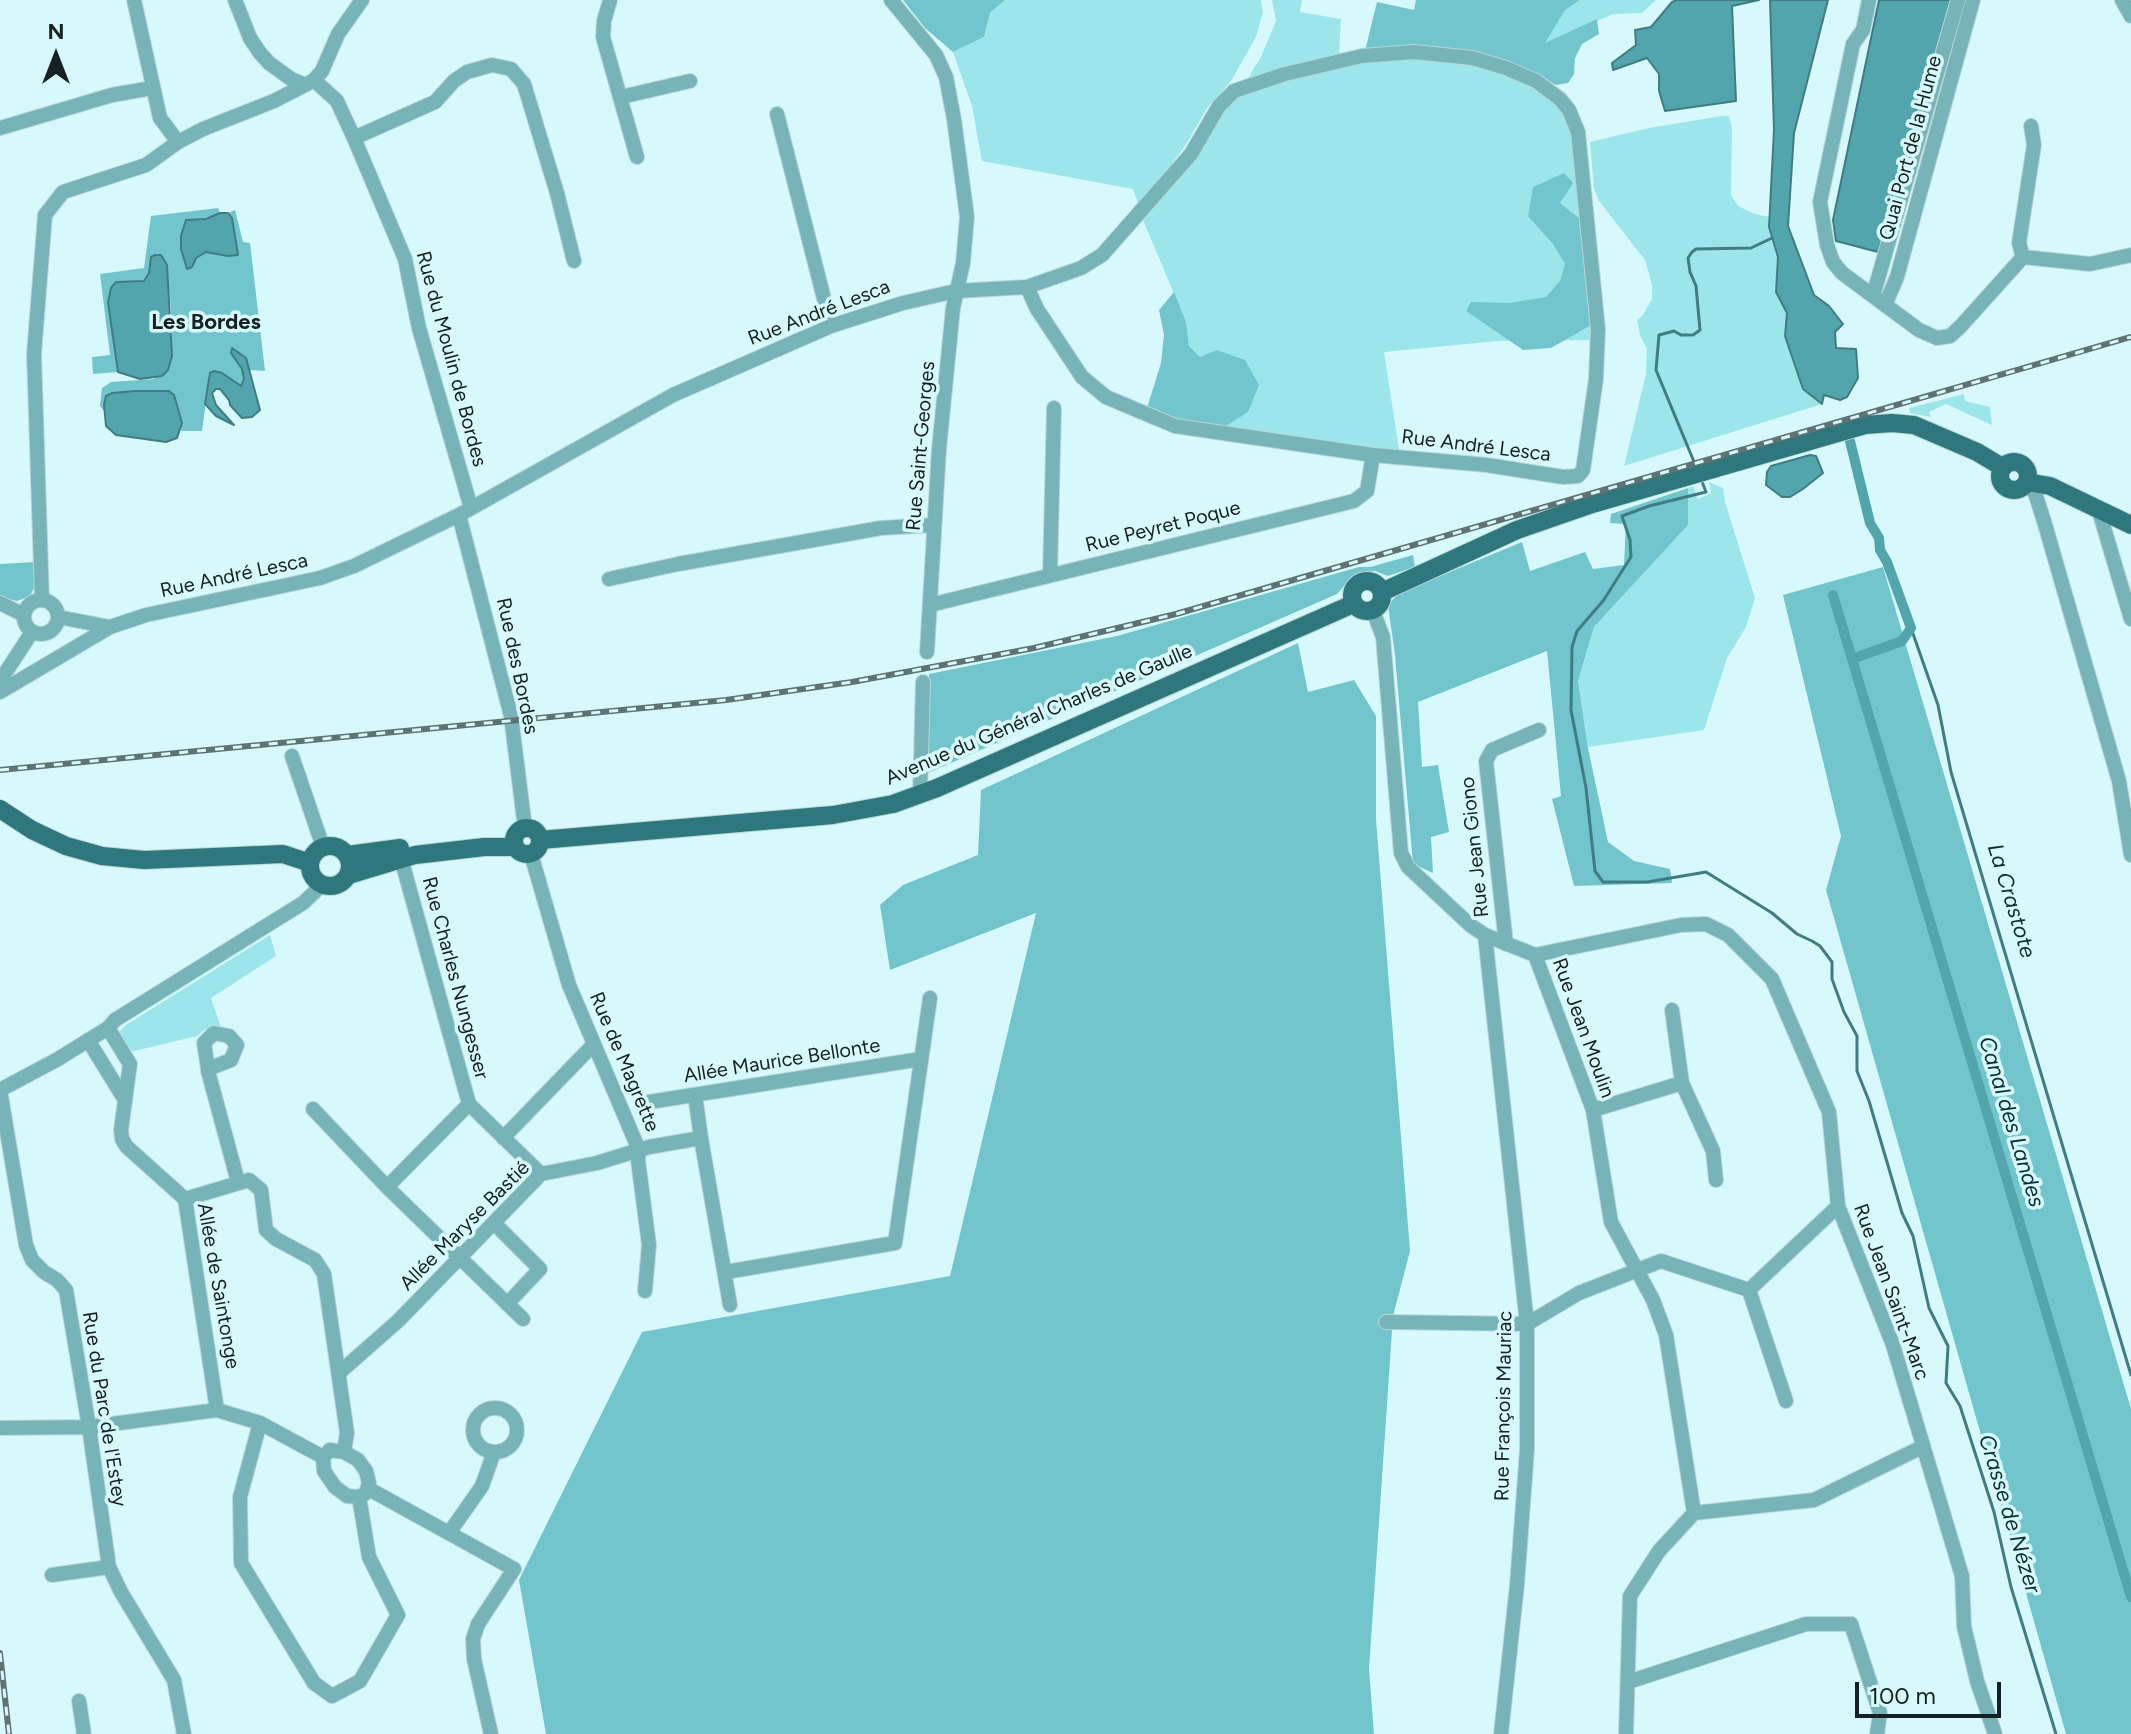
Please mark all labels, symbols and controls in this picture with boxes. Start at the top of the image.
north arrow [16,16,96,96]
text: N [47,18,65,45]
street label: Quai Port de la Hume [1875,53,1947,243]
street label: Rue du Moulin de Bordes [411,249,491,469]
street label: Rue André Lesca [745,275,893,351]
district label: Les Bordes [151,310,261,336]
street label: Rue Saint-Georges [902,360,940,532]
street label: Rue André Lesca [1400,425,1552,467]
street label: Rue Peyret Poque [1083,496,1243,558]
street label: Rue André Lesca [158,549,310,603]
street label: Rue des Bordes [491,596,543,736]
street label: Avenue du Général Charles de Gaulle [882,639,1196,791]
street label: Rue Jean Giono [1456,776,1494,918]
water label: La Crastote [1981,841,2041,961]
street label: Rue Charles Nungesser [416,874,494,1082]
street label: Rue Jean Moulin [1547,955,1619,1101]
street label: Rue de Magrette [584,988,664,1136]
street label: Allée Maurice Bellonte [682,1034,882,1088]
water label: Canal des Landes [1973,1034,2049,1210]
street label: Allée Maryse Bastié [395,1156,535,1296]
street label: Allée de Saintonge [192,1201,244,1371]
street label: Rue Jean Saint-Marc [1848,1201,1934,1383]
street label: Rue du Parc de l'Estey [77,1310,131,1508]
street label: Rue François Mauriac [1490,1311,1518,1501]
water label: Crasse de Nézer [1972,1432,2046,1596]
scale bar [1859,1666,2005,1716]
text: 100 m [1869,1681,1936,1710]

